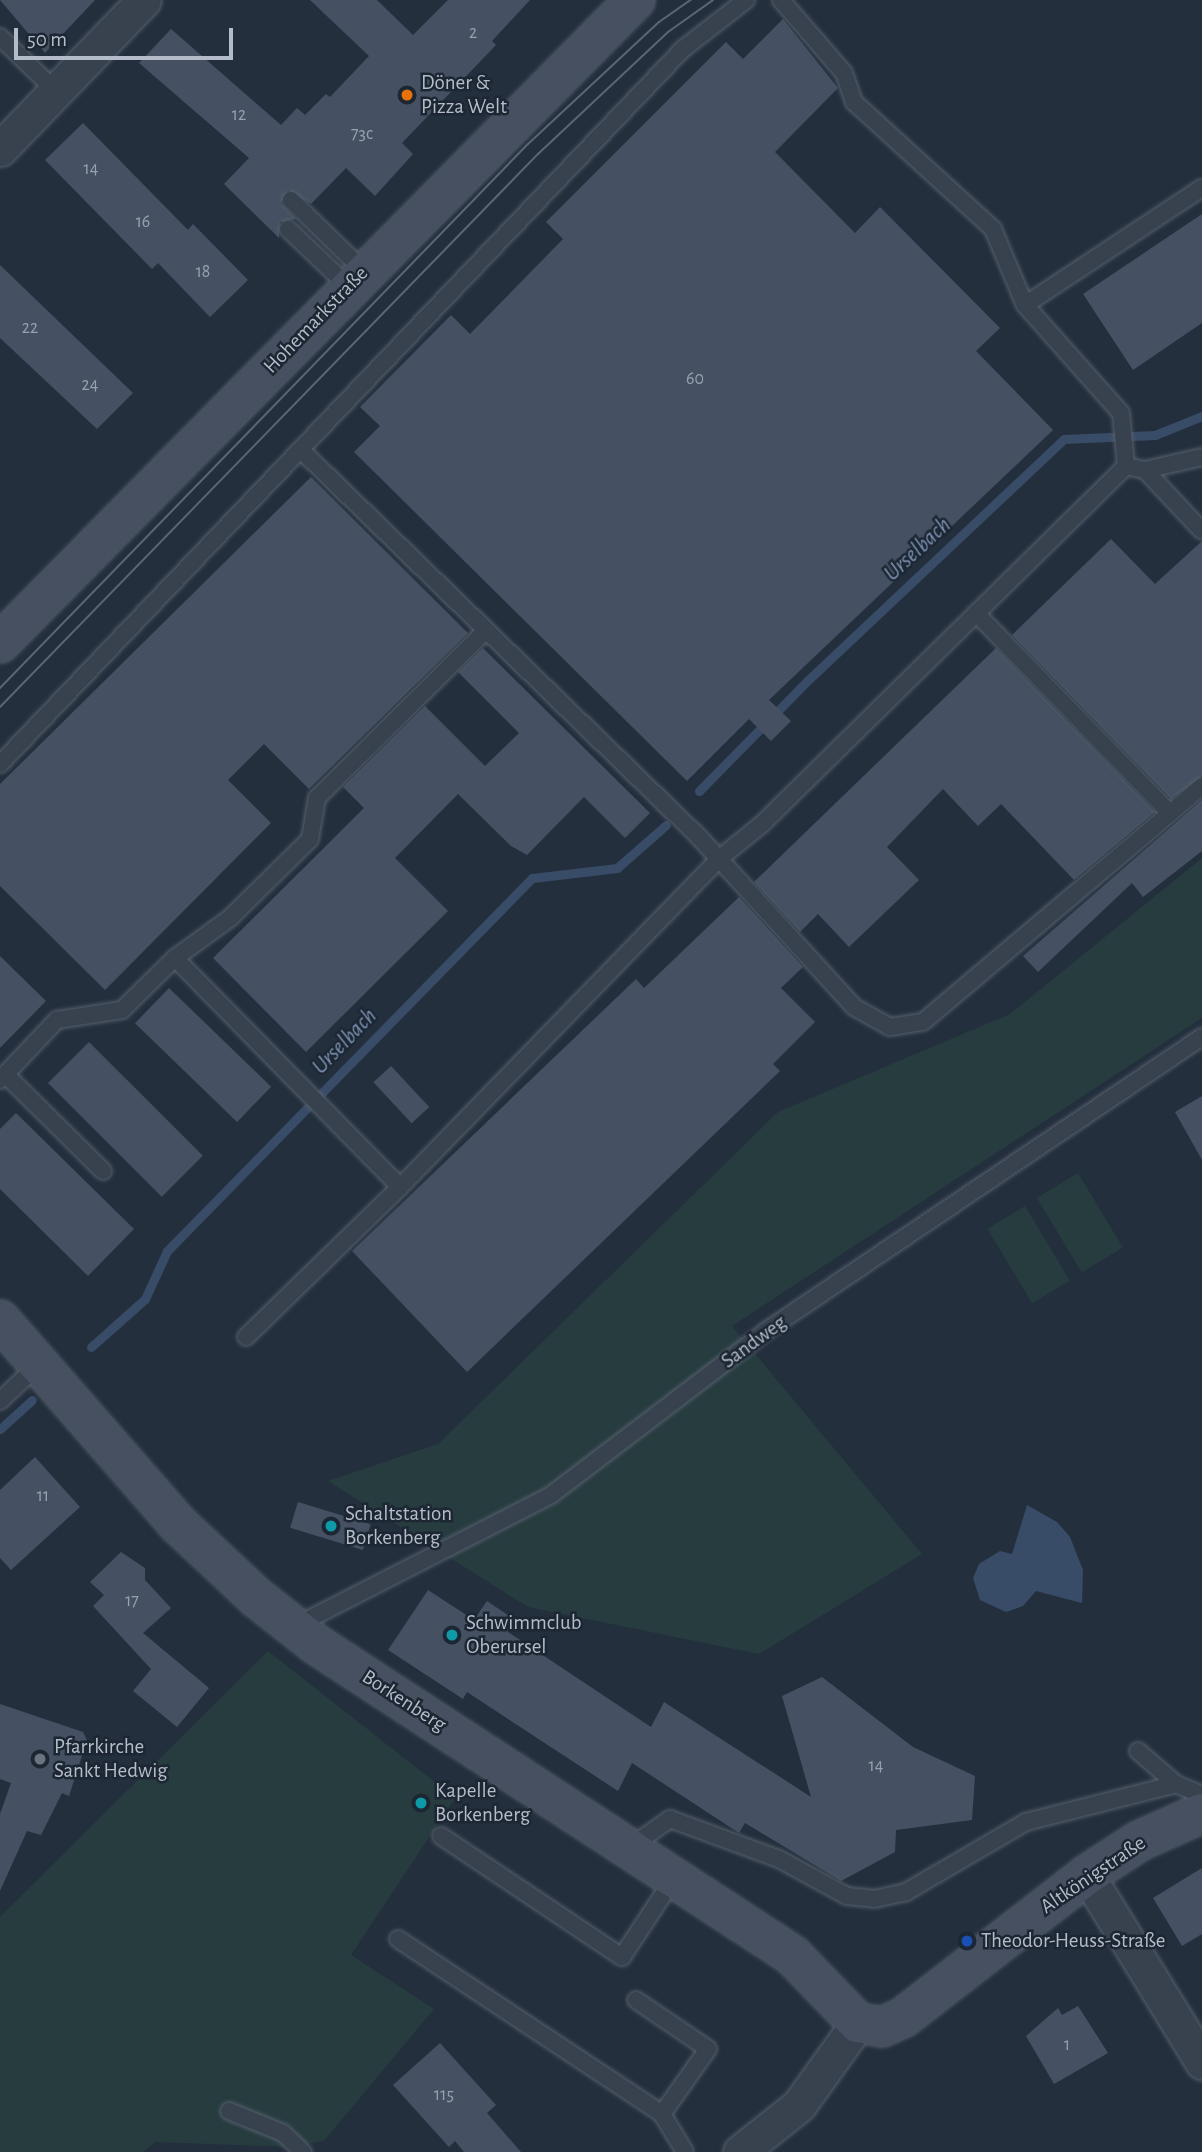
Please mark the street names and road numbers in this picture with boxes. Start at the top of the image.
street label: Hohemarkstraße [258,261,374,379]
street label: Sandweg [717,1310,791,1374]
street label: Borkenberg [357,1665,451,1737]
street label: Altkönigstraße [1036,1831,1150,1919]

